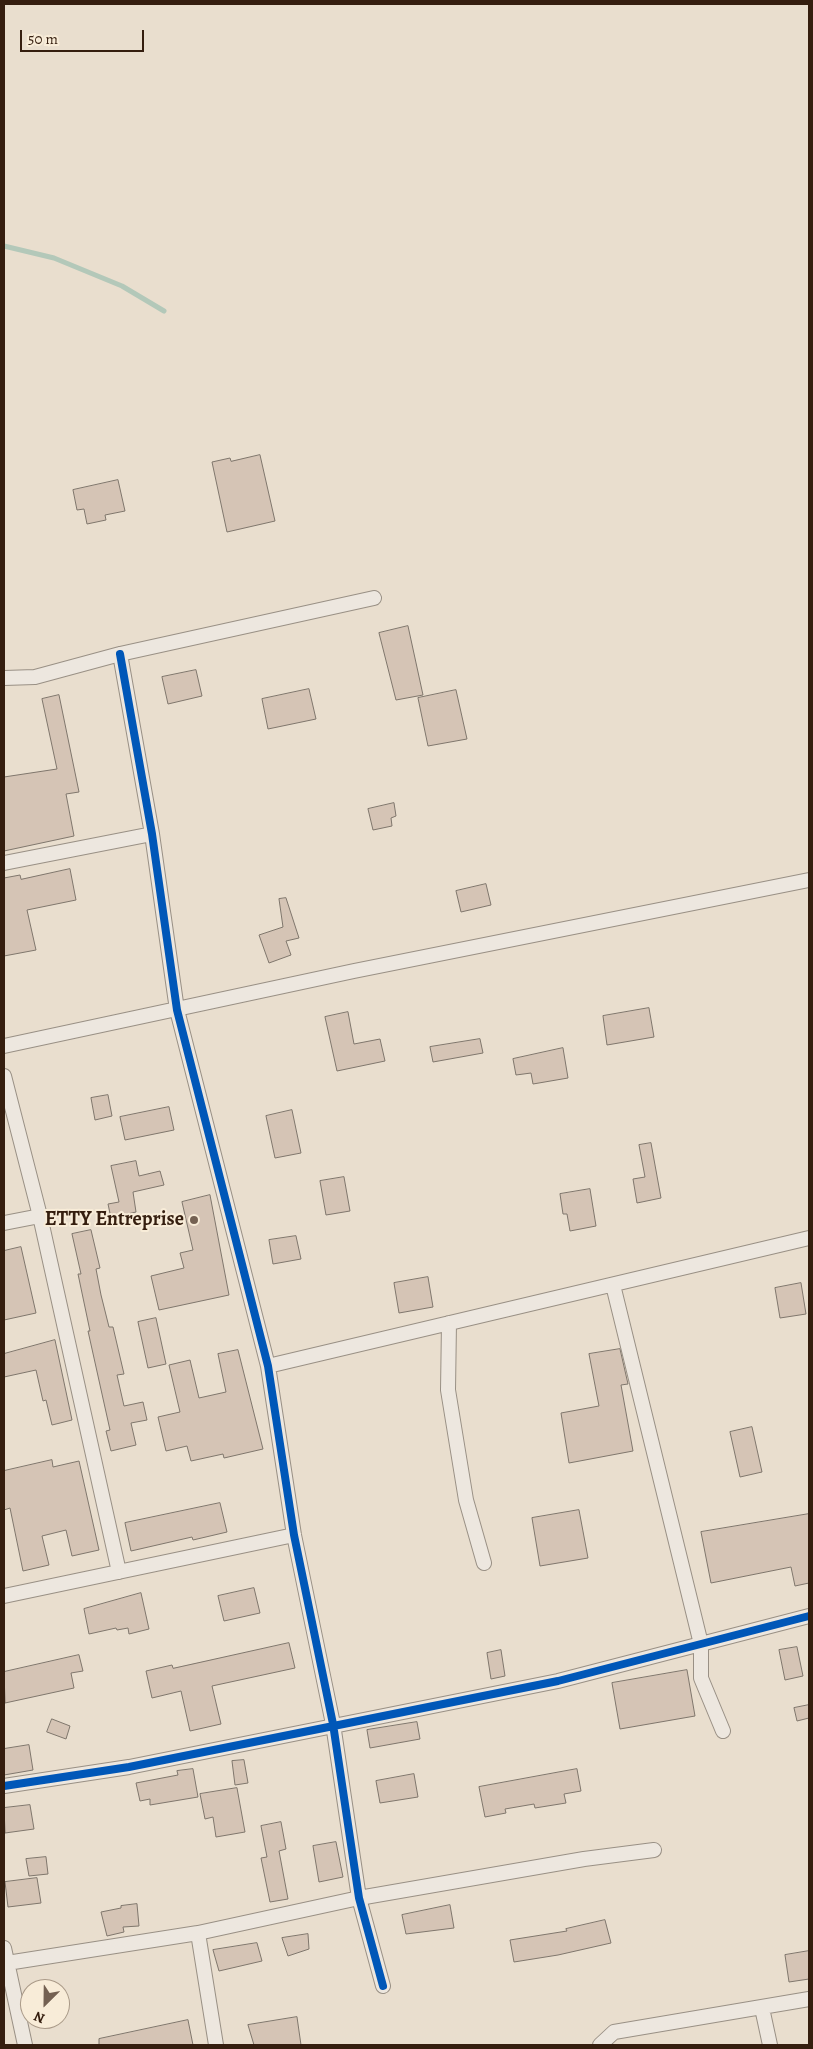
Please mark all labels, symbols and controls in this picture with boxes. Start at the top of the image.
scale bar [22,20,146,52]
text: 50 m [28,29,58,49]
place label: ETTY Entreprise [45,1208,184,1232]
marker: ETTY Entreprise [188,1214,200,1226]
north arrow [20,1979,70,2029]
text: N [31,2007,48,2028]

